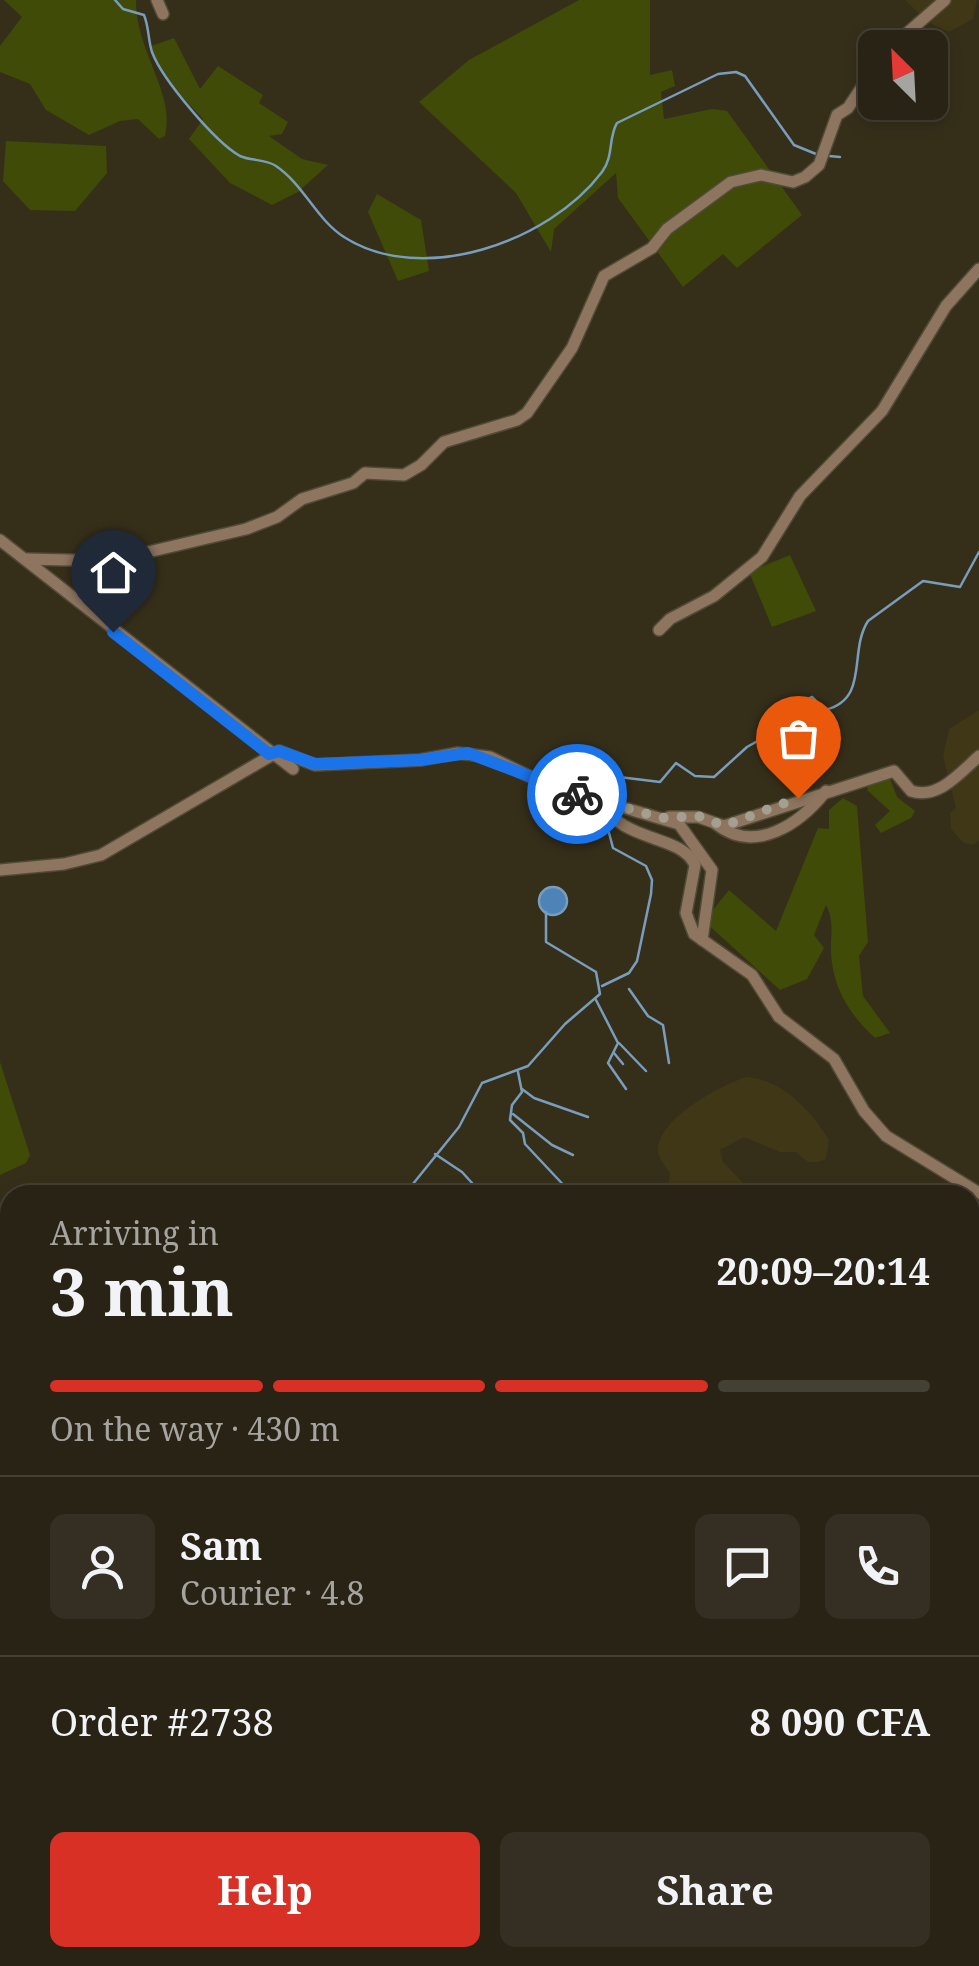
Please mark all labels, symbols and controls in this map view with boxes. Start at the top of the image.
north arrow [858,30,948,120]
map controls [858,30,948,120]
pin [71,530,156,633]
icon: home [86,545,141,600]
pin [756,696,841,799]
icon: bag [771,711,826,766]
courier [527,744,627,844]
icon: bike [550,767,605,822]
text: Arriving in [50,1211,219,1254]
text: 20:09–20:14 [716,1244,930,1296]
text: 3 min [50,1247,234,1335]
text: On the way · 430 m [50,1407,340,1450]
button: person [50,1514,155,1619]
button: chat [695,1514,800,1619]
button: phone [825,1514,930,1619]
text: Sam [180,1519,262,1571]
text: Courier · 4.8 [180,1571,364,1614]
text: Order #2738 [50,1695,274,1747]
text: 8 090 CFA [749,1695,930,1747]
button: Help [50,1832,480,1947]
button: Share [500,1832,930,1947]

